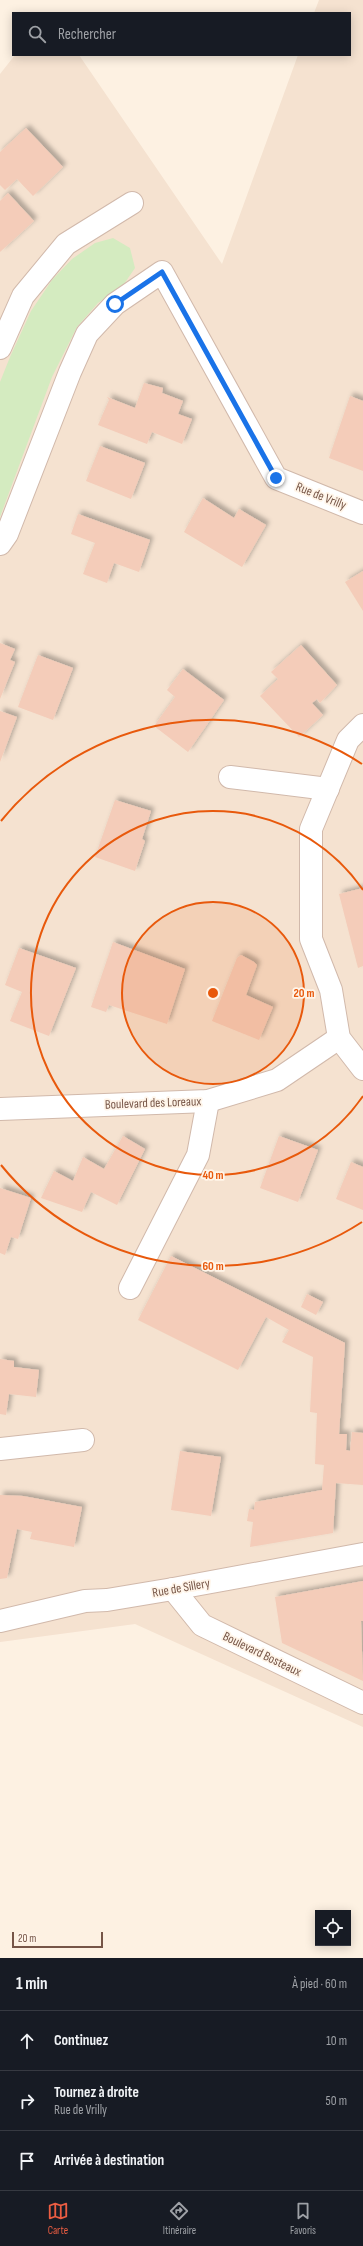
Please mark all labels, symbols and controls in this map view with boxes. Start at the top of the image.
search box [12,12,351,56]
icon: search [26,23,48,45]
text: Rechercher [58,25,116,44]
route start [106,295,124,313]
route end [267,469,285,487]
street label: Rue de Vrilly [293,479,349,513]
centre of rings [206,986,220,1000]
text: 20 m [294,986,314,1001]
street label: Boulevard des Loreaux [104,1093,202,1113]
text: 40 m [202,1168,224,1183]
text: 60 m [202,1259,224,1274]
street label: Rue de Sillery [151,1575,211,1601]
street label: Boulevard Bosteaux [220,1628,304,1680]
map controls [315,1910,351,1946]
button: locate [315,1910,351,1946]
scale bar [12,1930,103,1949]
text: 20 m [18,1932,36,1945]
text: 1 min [16,1974,48,1994]
text: À pied · 60 m [292,1976,347,1992]
icon: ahead [16,2030,38,2052]
text: Continuez [54,2031,108,2050]
text: 10 m [326,2033,347,2049]
text: Tournez à droite [54,2083,139,2102]
icon: right [16,2090,38,2112]
text: 50 m [326,2093,347,2109]
text: Rue de Vrilly [54,2102,107,2118]
icon: arrive [16,2150,38,2172]
text: Arrivée à destination [54,2151,164,2170]
tab: Carte [47,2200,69,2237]
tab: Itinéraire [163,2200,196,2237]
tab: Favoris [290,2200,316,2237]

